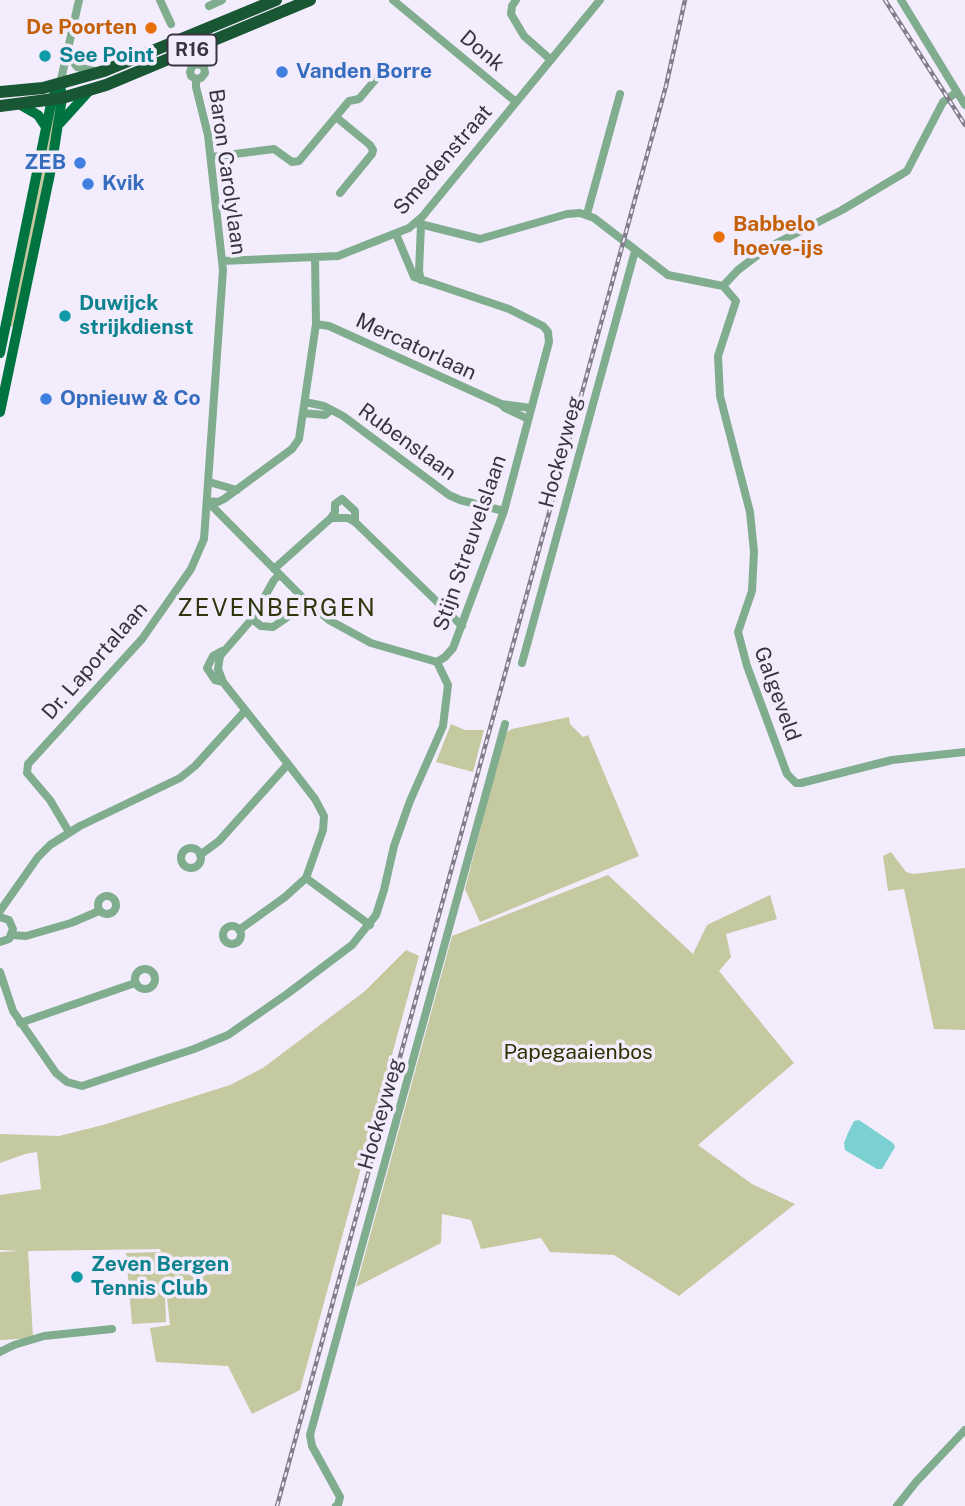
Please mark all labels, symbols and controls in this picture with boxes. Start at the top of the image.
place label: De Poorten [26,15,137,41]
marker: De Poorten [143,20,159,36]
street label: Donk [455,25,509,77]
road number: R16 [168,34,216,66]
place label: See Point [59,43,154,69]
marker: See Point [37,48,53,64]
place label: Vanden Borre [296,59,432,85]
marker: Vanden Borre [274,64,290,80]
street label: Baron Carolylaan [203,87,251,257]
street label: Smedenstraat [388,100,498,220]
place label: ZEB [24,150,66,176]
marker: ZEB [72,155,88,171]
place label: Kvik [102,171,145,197]
marker: Kvik [80,176,96,192]
place label: Babbelo hoeve-ijs [733,212,823,262]
marker: Babbelo hoeve-ijs [711,229,727,245]
place label: Duwijck strijkdienst [79,291,193,341]
marker: Duwijck strijkdienst [57,308,73,324]
street label: Mercatorlaan [352,308,480,386]
place label: Opnieuw & Co [60,386,201,412]
marker: Opnieuw & Co [38,391,54,407]
street label: Hockeyweg [534,393,588,511]
street label: Rubenslaan [353,398,461,486]
street label: Stijn Streuvelslaan [428,452,512,634]
district label: ZEVENBERGEN [179,595,375,623]
street label: Dr. Laportalaan [37,597,153,725]
street label: Galgeveld [748,643,806,745]
park label: Papegaaienbos [503,1040,653,1066]
street label: Hockeyweg [353,1055,409,1173]
place label: Zeven Bergen Tennis Club [91,1252,229,1302]
marker: Zeven Bergen Tennis Club [69,1269,85,1285]

